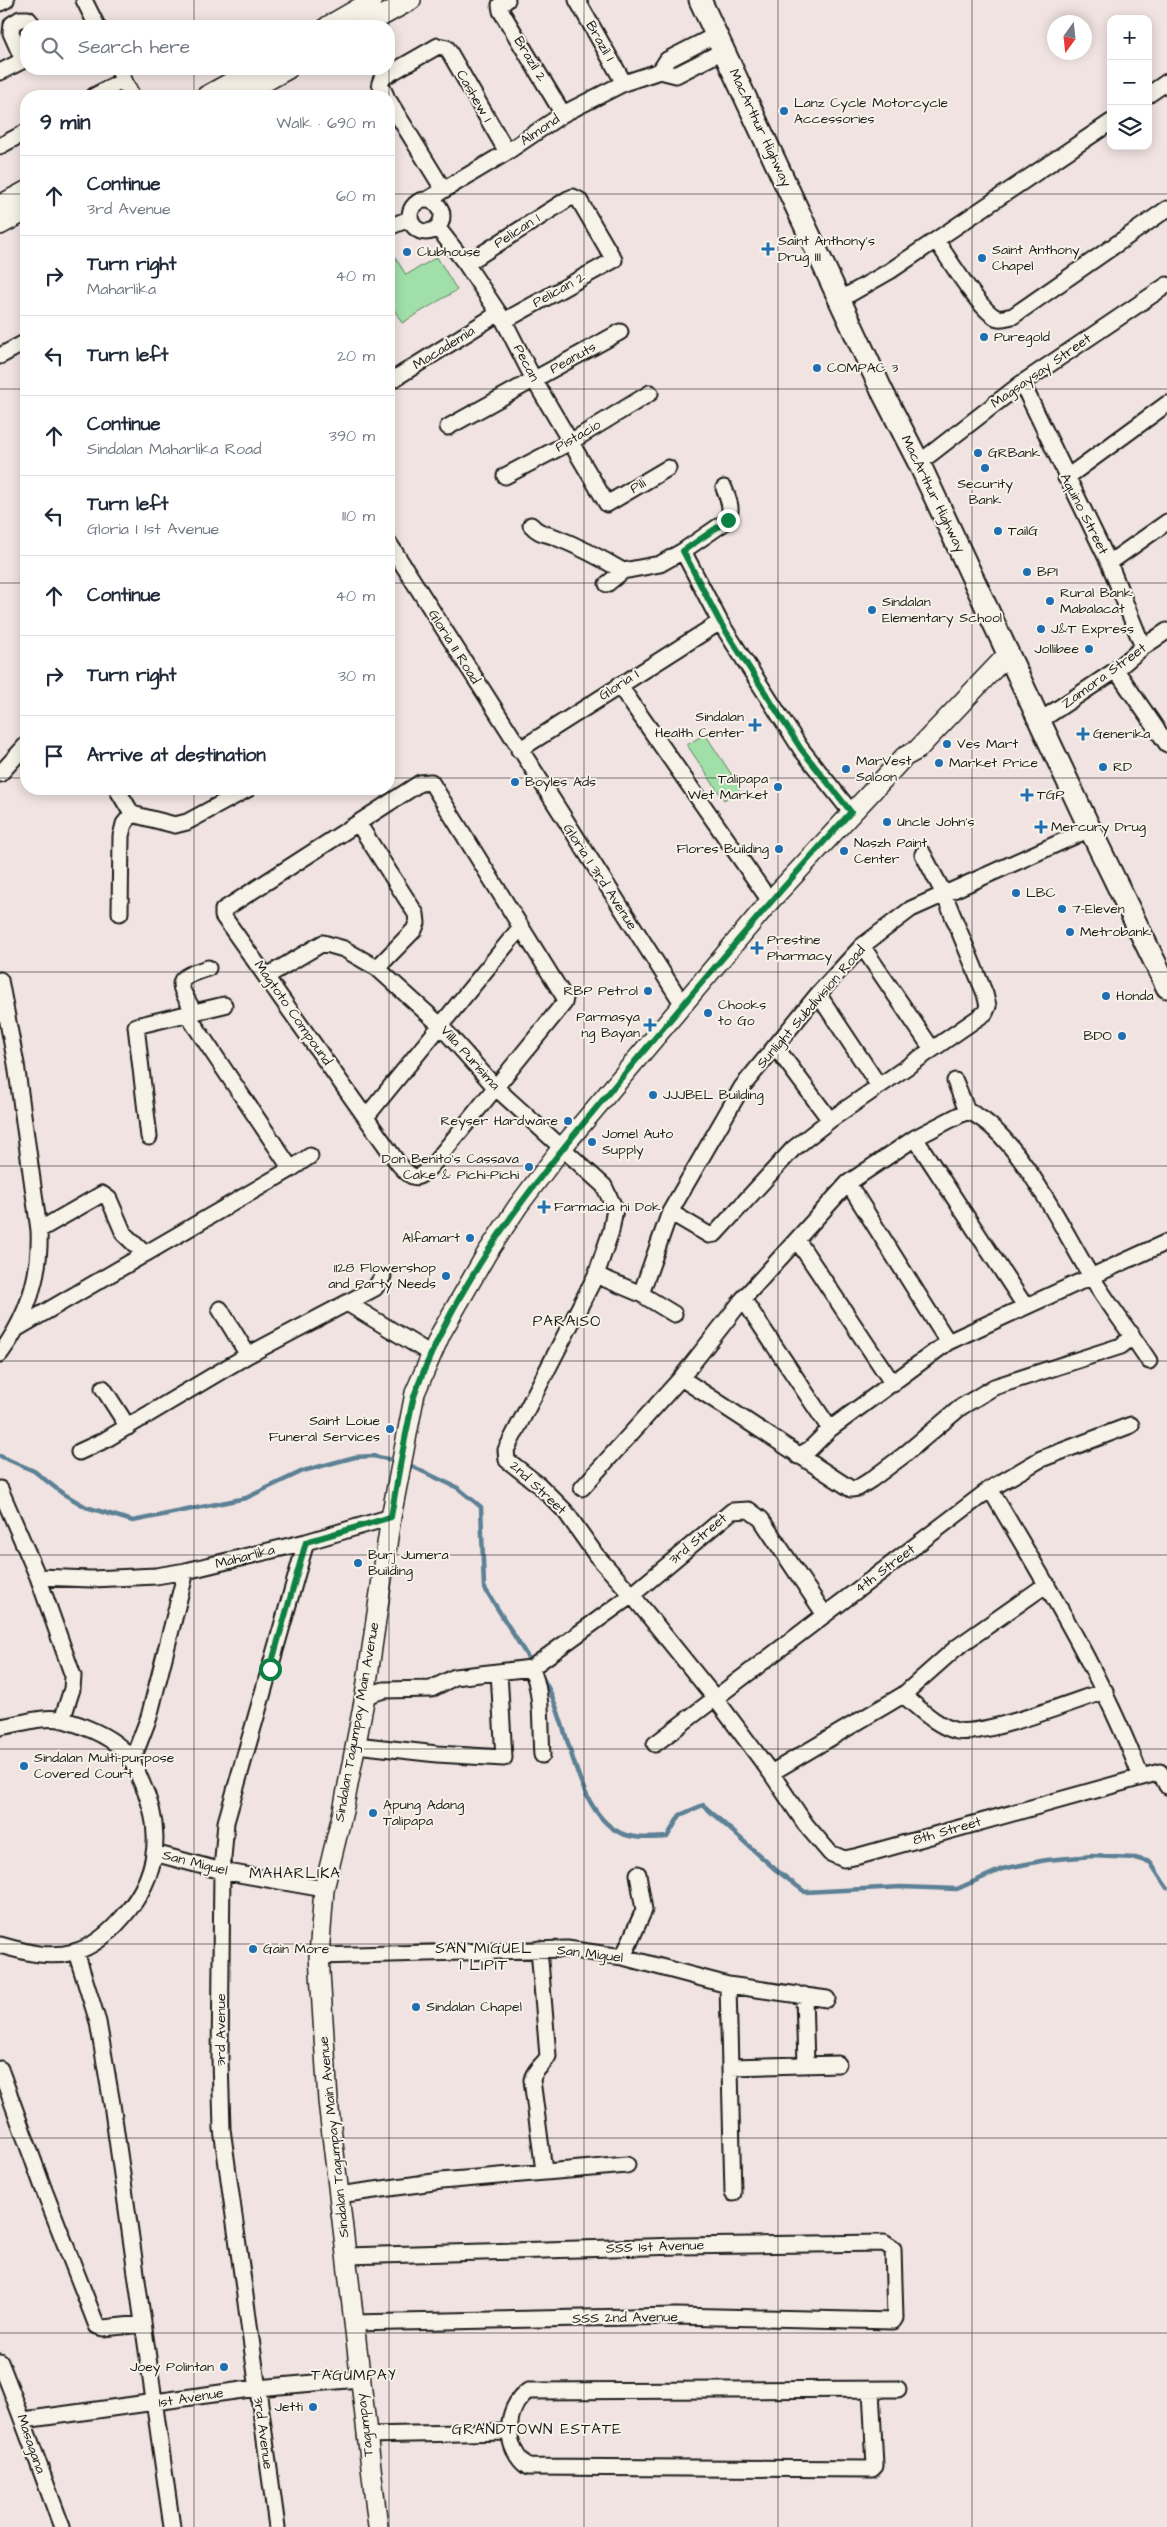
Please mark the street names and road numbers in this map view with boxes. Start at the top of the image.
street label: Brazil 1 [580,17,620,65]
street label: Brazil 2 [509,33,551,85]
street label: Cashew 1 [451,66,497,126]
street label: MacArthur Highway [724,66,796,191]
street label: Almond [516,109,564,151]
street label: Pelican 1 [490,209,544,253]
street label: Pelican 2 [529,267,589,313]
street label: Macademia [409,321,479,375]
street label: Magsaysay Street [987,329,1095,413]
street label: Peanuts [546,337,600,379]
street label: Pecan [508,341,544,385]
street label: Pistacio [551,415,605,457]
street label: MacArthur Highway [896,432,970,556]
street label: Aquino Street [1055,470,1113,559]
street label: Pili [626,473,650,499]
street label: Gloria II Road [423,606,485,688]
street label: Zamora Street [1057,638,1151,714]
street label: Gloria I [595,665,643,705]
street label: Gloria I 3rd Avenue [558,820,642,934]
street label: Sunlight Subdivision Road [752,941,870,1073]
street label: Magtoto Compound [249,956,337,1070]
street label: Villa Purisima [435,1021,505,1095]
street label: 2nd Street [505,1456,571,1520]
street label: 3rd Street [664,1508,732,1569]
street label: 4th Street [851,1539,920,1598]
street label: Maharlika [213,1540,277,1574]
street label: Sindalan Tagumpay Main Avenue [330,1620,385,1823]
street label: 8th Street [910,1812,984,1850]
street label: San Miguel [160,1845,230,1881]
street label: San Miguel [556,1940,624,1968]
street label: 3rd Avenue [211,1993,231,2067]
street label: Sindalan Tagumpay Main Avenue [313,2035,355,2239]
street label: SSS 1st Avenue [606,2235,705,2259]
street label: SSS 2nd Avenue [572,2307,679,2329]
street label: 1st Avenue [157,2383,225,2413]
street label: Tagumpay [351,2392,379,2458]
street label: 3rd Avenue [248,2395,278,2471]
street label: Masagana [12,2412,50,2476]

